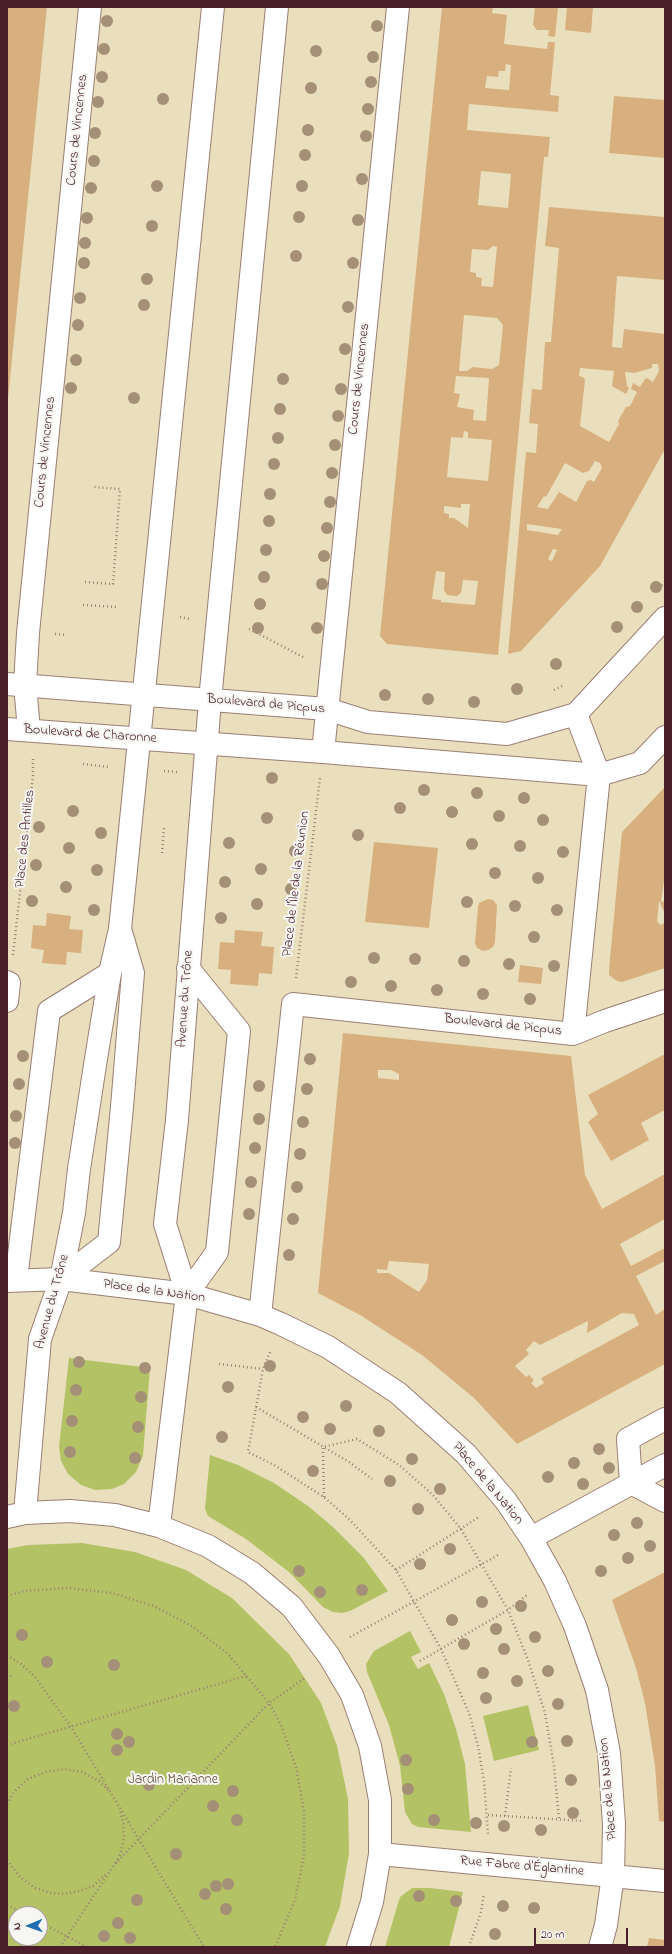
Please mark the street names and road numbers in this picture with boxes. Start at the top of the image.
street label: Cours de Vincennes [64,73,92,187]
street label: Cours de Vincennes [346,322,374,436]
street label: Cours de Vincennes [32,395,60,509]
street label: Boulevard de Picpus [206,691,326,719]
street label: Boulevard de Charonne [23,722,157,748]
street label: Place des Antilles [12,789,40,889]
street label: Place de l'Île de la Réunion [280,810,314,958]
street label: Avenue du Trône [174,950,198,1048]
street label: Boulevard de Picpus [443,1011,563,1041]
street label: Avenue du Trône [32,1253,74,1351]
street label: Place de la Nation [102,1277,206,1307]
street label: Place de la Nation [448,1439,526,1529]
street label: Place de la Nation [596,1737,622,1841]
street label: Rue Fabre d'Églantine [459,1853,585,1881]

